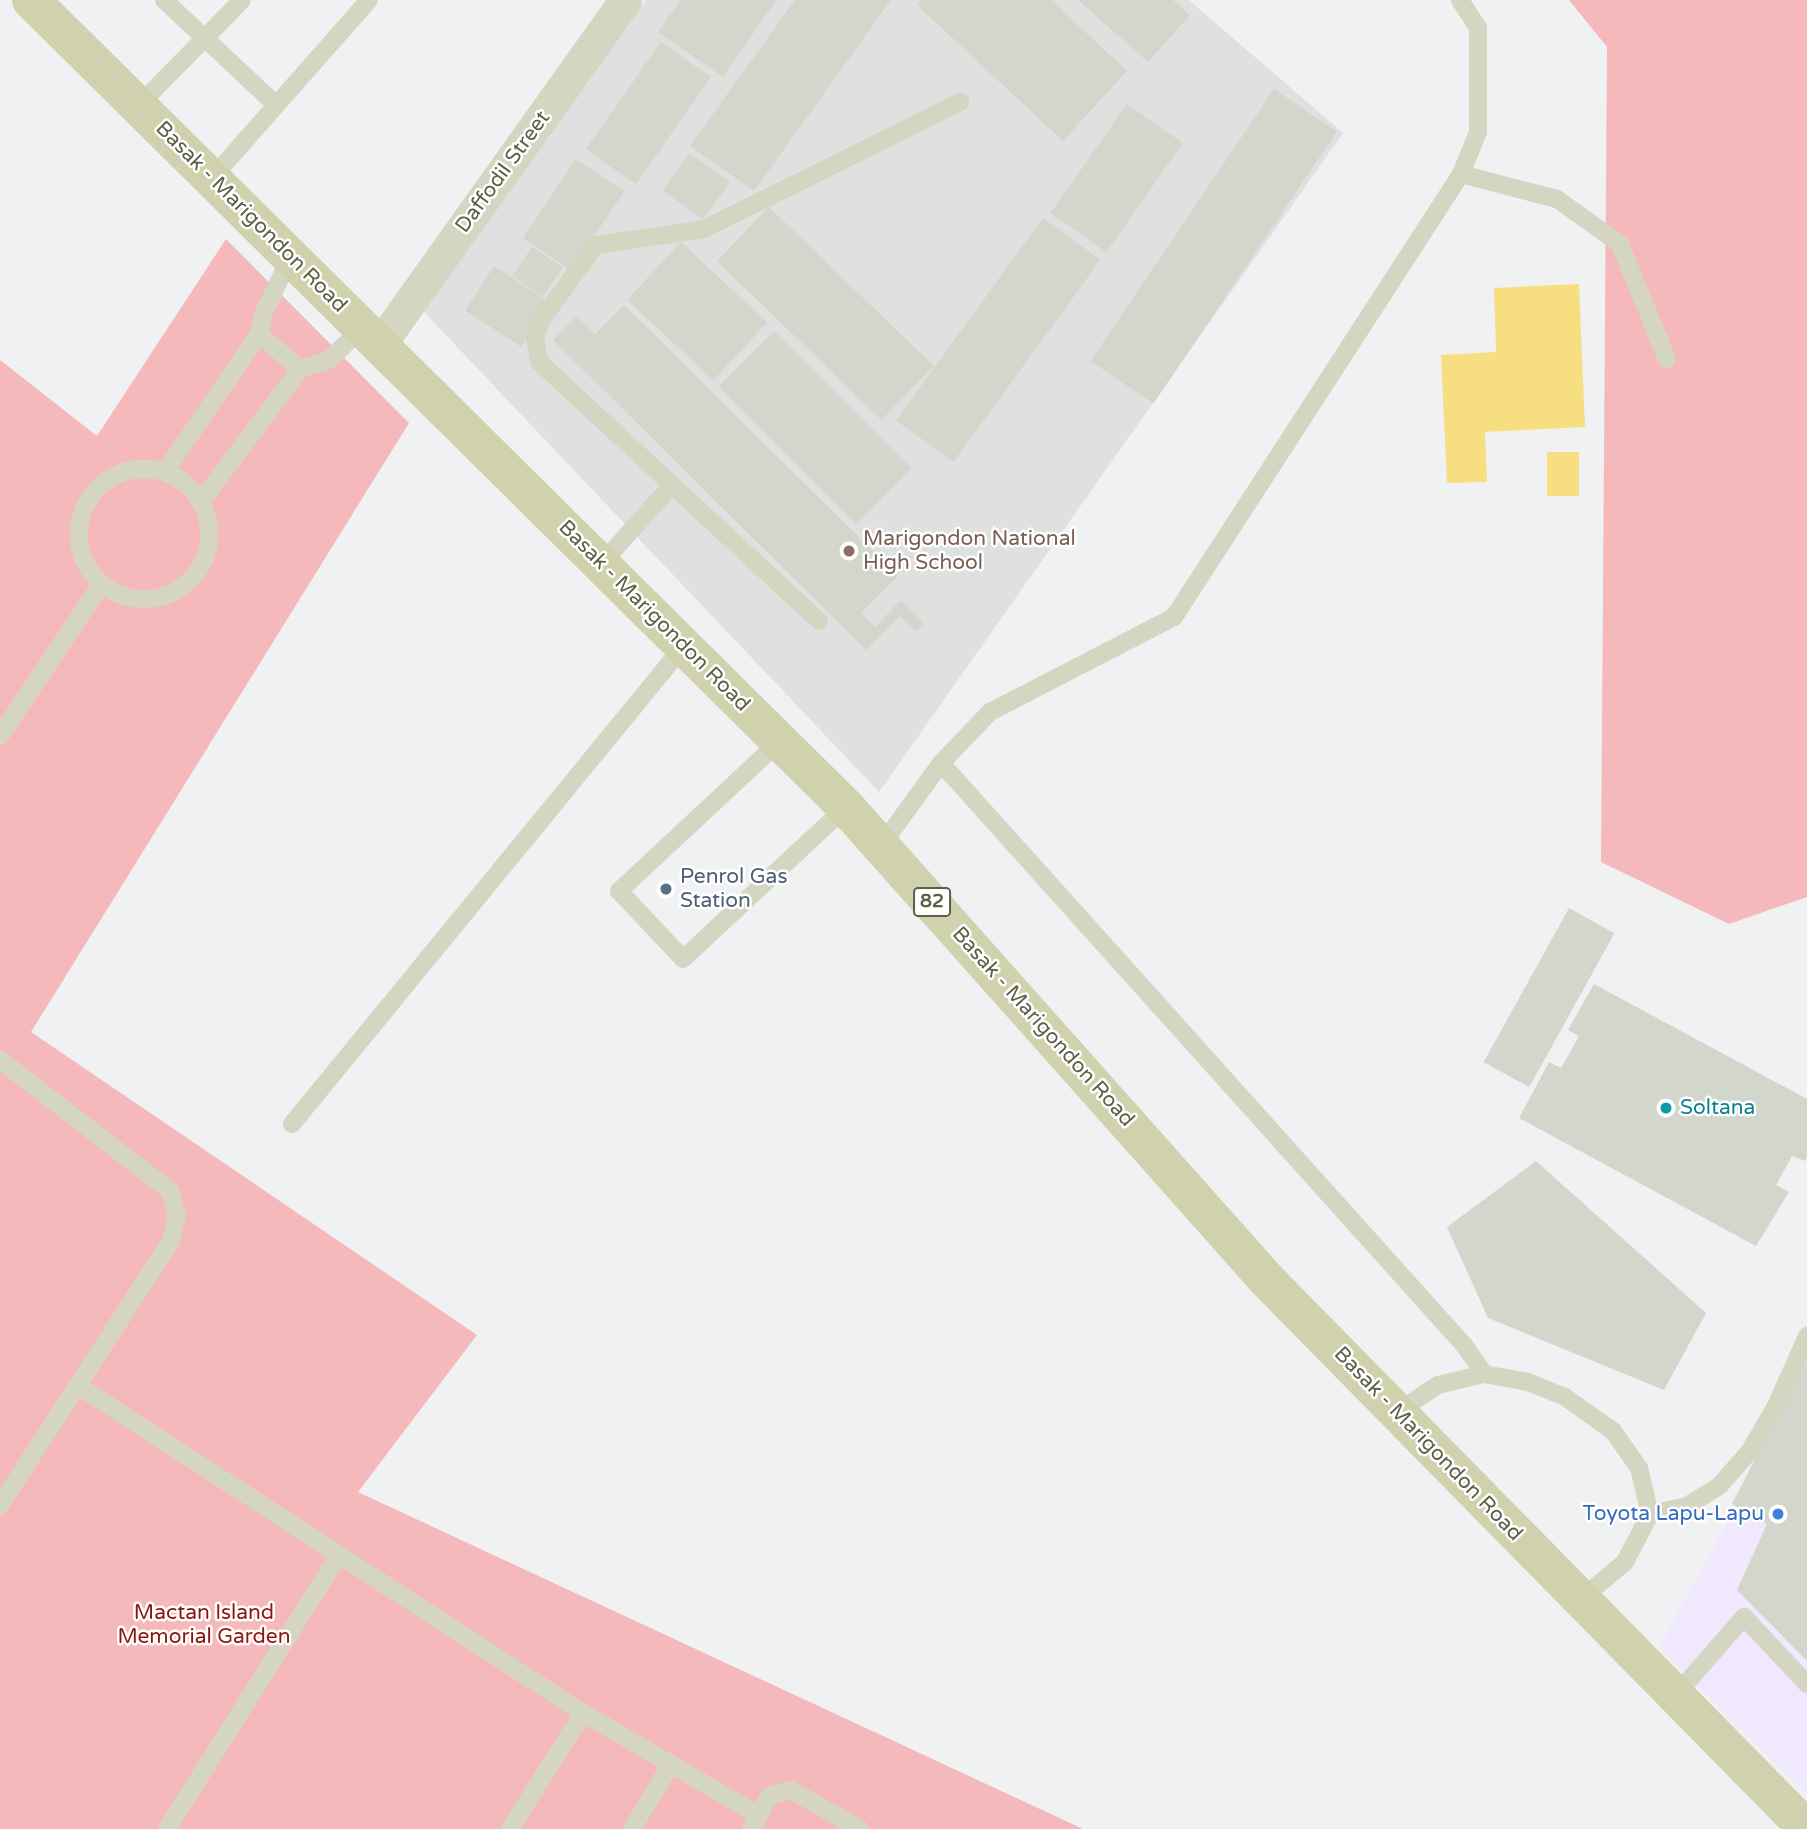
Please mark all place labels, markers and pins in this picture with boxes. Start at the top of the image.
place label: Marigondon National High School [863,526,1076,576]
marker: Marigondon National High School [841,543,857,559]
place label: Penrol Gas Station [680,864,787,914]
marker: Penrol Gas Station [658,881,674,897]
place label: Soltana [1680,1095,1755,1121]
marker: Soltana [1658,1100,1674,1116]
place label: Toyota Lapu-Lapu [1582,1501,1764,1527]
marker: Toyota Lapu-Lapu [1770,1506,1786,1522]

